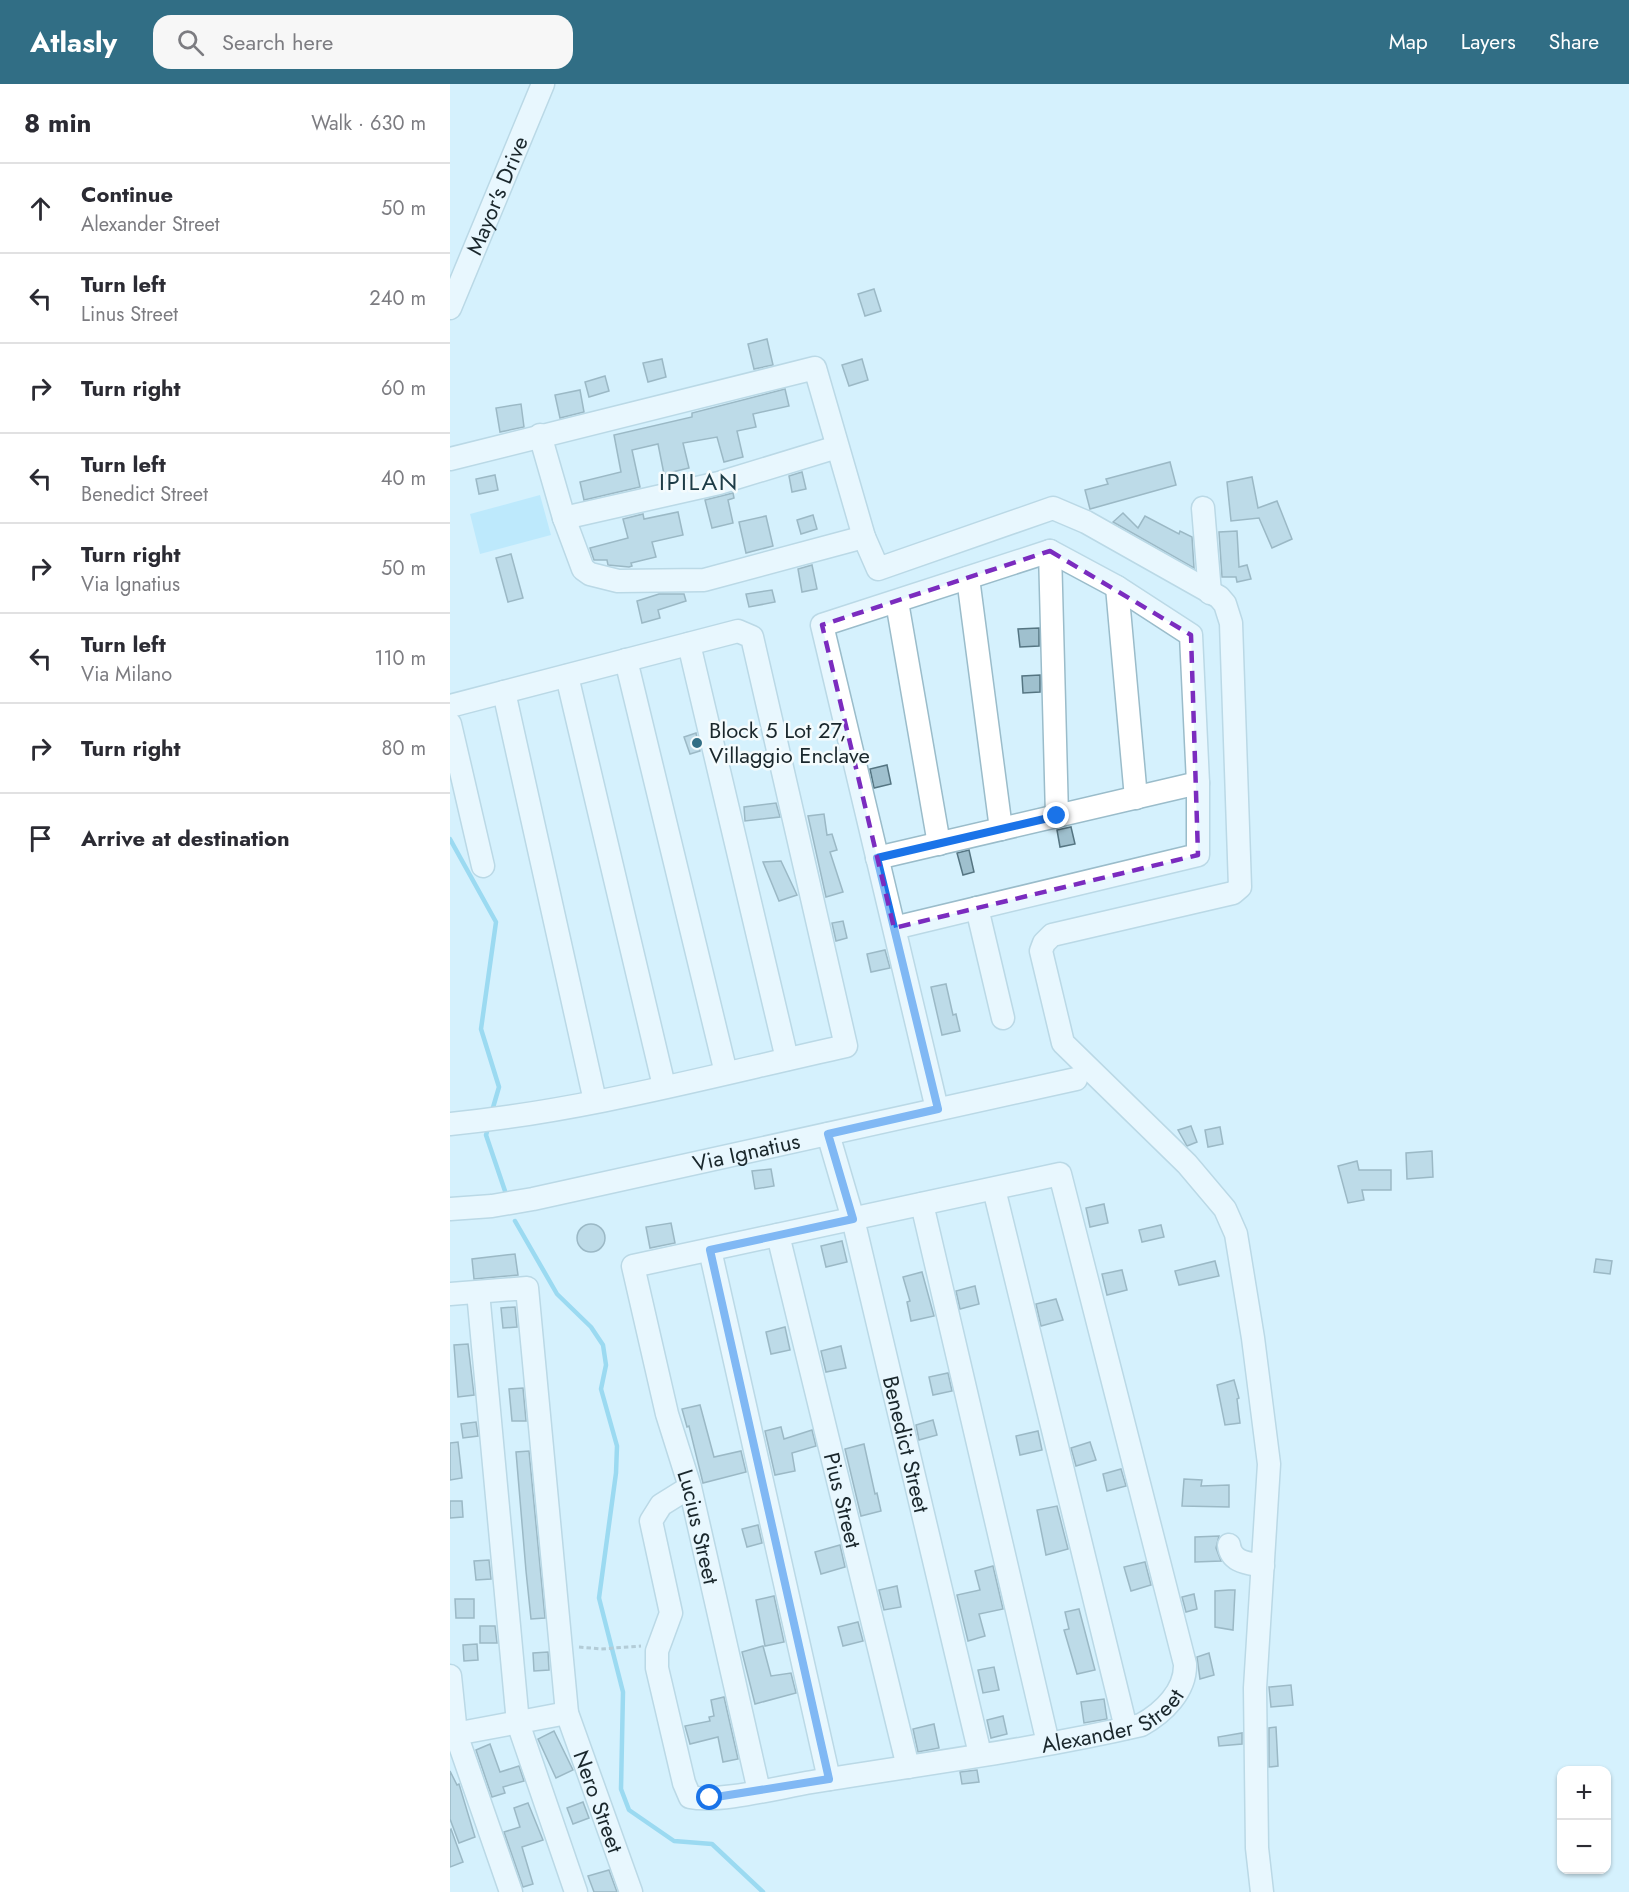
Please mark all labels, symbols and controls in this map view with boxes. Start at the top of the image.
search box [153,15,573,69]
text: Atlasly [30,22,117,63]
icon: search [174,26,207,59]
text: Search here [222,26,333,58]
text: Map [1389,27,1428,57]
text: Layers [1461,27,1516,57]
text: Share [1549,27,1599,57]
text: 8 min [24,104,92,142]
text: Walk · 630 m [311,109,426,138]
street label: Mayor's Drive [458,131,536,260]
text: Continue [81,178,173,210]
icon: ahead [24,192,57,225]
text: 50 m [381,194,426,223]
text: Alexander Street [81,210,220,239]
text: Turn left [81,268,166,300]
icon: left [24,282,57,315]
text: 240 m [369,284,426,313]
text: Linus Street [81,300,178,329]
icon: right [24,372,57,405]
text: Turn right [81,372,181,404]
text: 60 m [381,374,426,403]
text: Turn left [81,448,166,480]
icon: left [24,462,57,495]
text: 40 m [381,464,426,493]
district label: IPILAN [659,464,739,499]
text: Benedict Street [81,480,208,509]
text: Turn right [81,538,181,570]
icon: right [24,552,57,585]
text: 50 m [381,554,426,583]
text: Via Ignatius [81,570,180,599]
text: Turn left [81,628,166,660]
icon: left [24,642,57,675]
text: 110 m [374,644,426,673]
text: Via Milano [81,660,172,689]
place label: Block 5 Lot 27, Villaggio Enclave [709,714,870,771]
icon: right [24,732,57,765]
text: Turn right [81,732,181,764]
text: 80 m [381,734,426,763]
marker: Block 5 Lot 27, Villaggio Enclave [690,736,704,750]
route end [1043,802,1069,828]
icon: arrive [24,822,57,855]
text: Arrive at destination [81,822,290,854]
street label: Via Ignatius [689,1124,803,1179]
street label: Benedict Street [875,1372,938,1517]
street label: Pius Street [816,1449,870,1552]
street label: Lucius Street [669,1465,728,1588]
street label: Alexander Street [1038,1682,1192,1761]
street label: Nero Street [566,1746,632,1858]
map controls [1557,1766,1611,1874]
button: + [1557,1766,1611,1820]
route start [696,1784,722,1810]
button: − [1557,1820,1611,1874]

